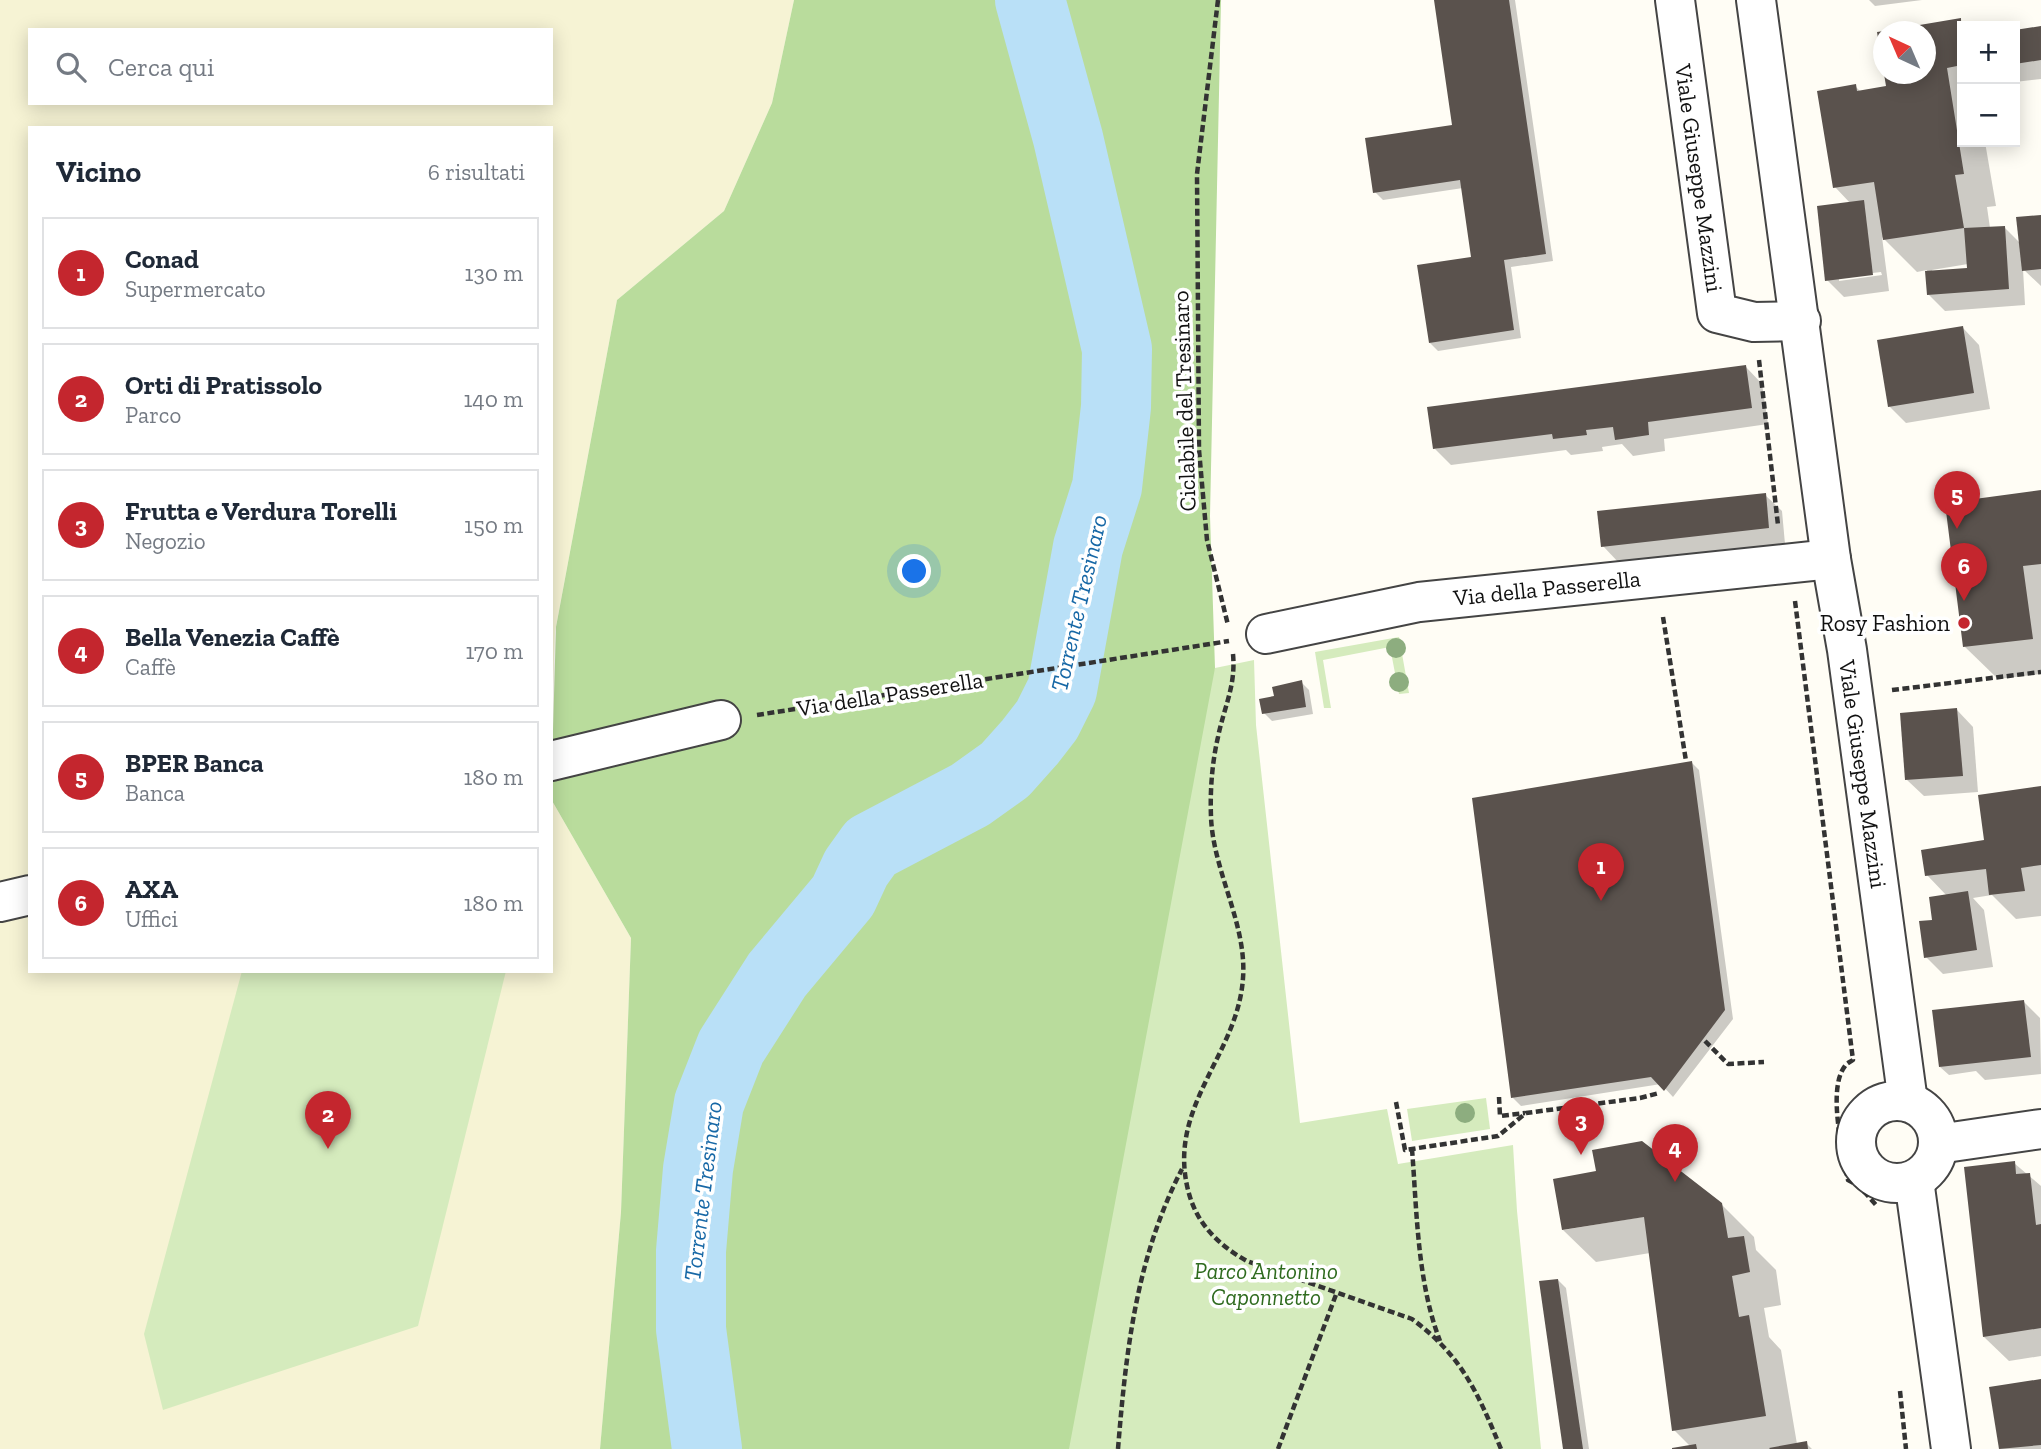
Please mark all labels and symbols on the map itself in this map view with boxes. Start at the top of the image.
north arrow [1873,21,1936,84]
street label: Viale Giuseppe Mazzini [1669,61,1729,294]
street label: Ciclabile del Tresinaro [1166,290,1202,512]
pin: 5 [1934,471,1980,529]
water label: Torrente Tresinaro [1044,512,1113,694]
pin: 6 [1941,543,1987,601]
your location [897,554,931,588]
street label: Via della Passerella [1451,564,1642,612]
place label: Rosy Fashion [1820,609,1950,637]
marker: Rosy Fashion [1956,615,1972,631]
street label: Viale Giuseppe Mazzini [1833,657,1893,890]
street label: Via della Passerella [794,665,985,723]
pin: 1 [1578,843,1624,901]
pin: 2 [305,1091,351,1149]
pin: 3 [1558,1097,1604,1155]
water label: Torrente Tresinaro [677,1100,728,1282]
pin: 4 [1652,1124,1698,1182]
park label: Parco Antonino Caponnetto [1194,1257,1338,1311]

